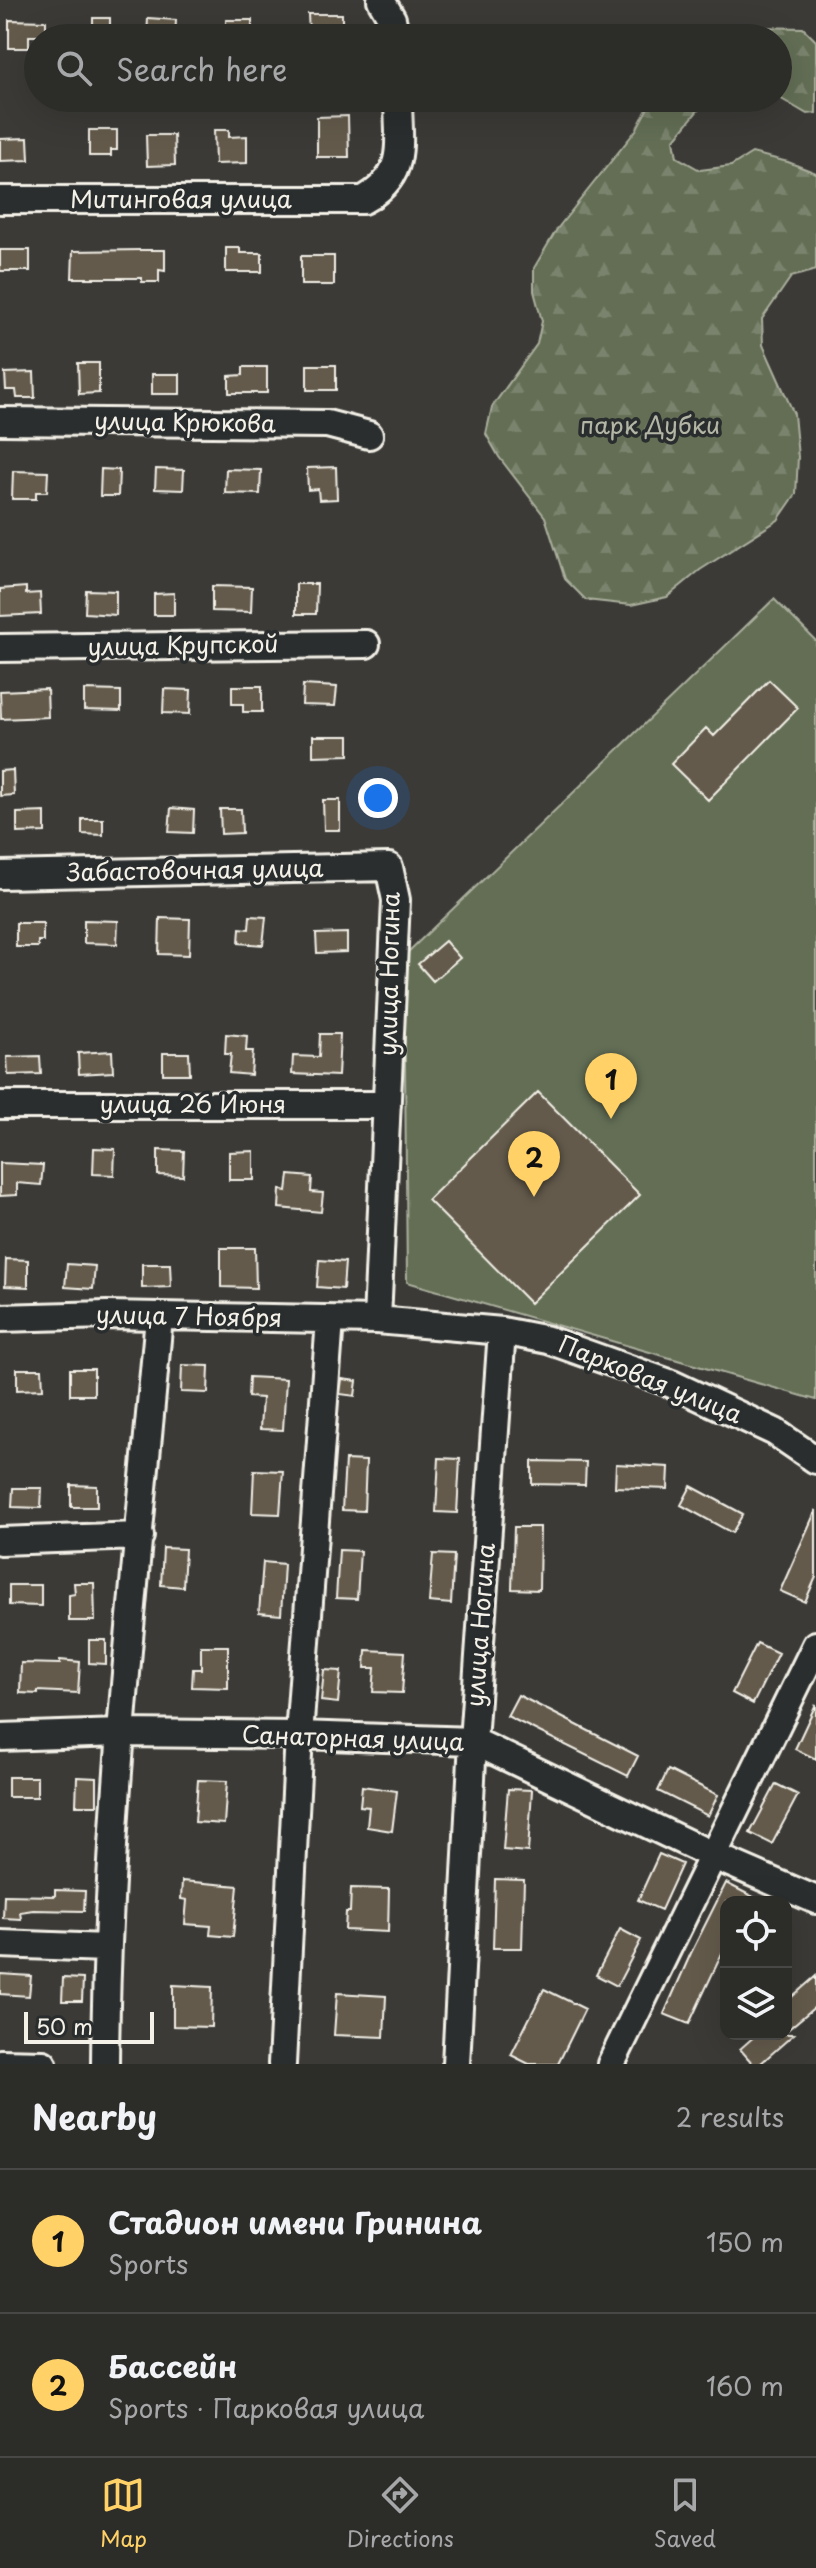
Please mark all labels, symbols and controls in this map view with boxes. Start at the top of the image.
search box [24,24,792,112]
icon: search [52,46,96,90]
text: Search here [116,46,288,91]
street label: Митинговая улица [70,180,292,216]
street label: улица Крюкова [94,401,276,441]
park label: парк Дубки [580,406,720,442]
street label: улица Крупской [87,624,279,664]
your location [358,778,398,818]
street label: Забастовочная улица [65,849,324,889]
street label: улица Ногина [369,892,407,1056]
pin: 1 [585,1053,637,1119]
street label: улица 26 Июня [100,1085,286,1121]
pin: 2 [508,1131,560,1197]
street label: улица 7 Ноября [96,1295,283,1335]
street label: Парковая улица [553,1325,748,1431]
street label: улица Ногина [455,1542,503,1708]
street label: Санаторная улица [241,1715,465,1759]
map controls [720,1896,792,2040]
button: locate [720,1896,792,1968]
button: layers [720,1968,792,2040]
scale bar [24,2008,154,2044]
text: 50 m [36,2009,93,2042]
text: Nearby [32,2090,157,2142]
text: 2 results [676,2097,784,2136]
text: Стадион имени Гринина [108,2199,482,2244]
text: 1 [52,2222,64,2261]
text: 150 m [706,2222,784,2261]
text: Sports [108,2244,188,2283]
text: Бассейн [108,2343,237,2388]
text: 2 [49,2366,67,2405]
text: 160 m [706,2366,784,2405]
text: Sports · Парковая улица [108,2388,424,2427]
tab: Map [100,2473,147,2554]
tab: Directions [347,2473,454,2554]
tab: Saved [654,2473,716,2554]

